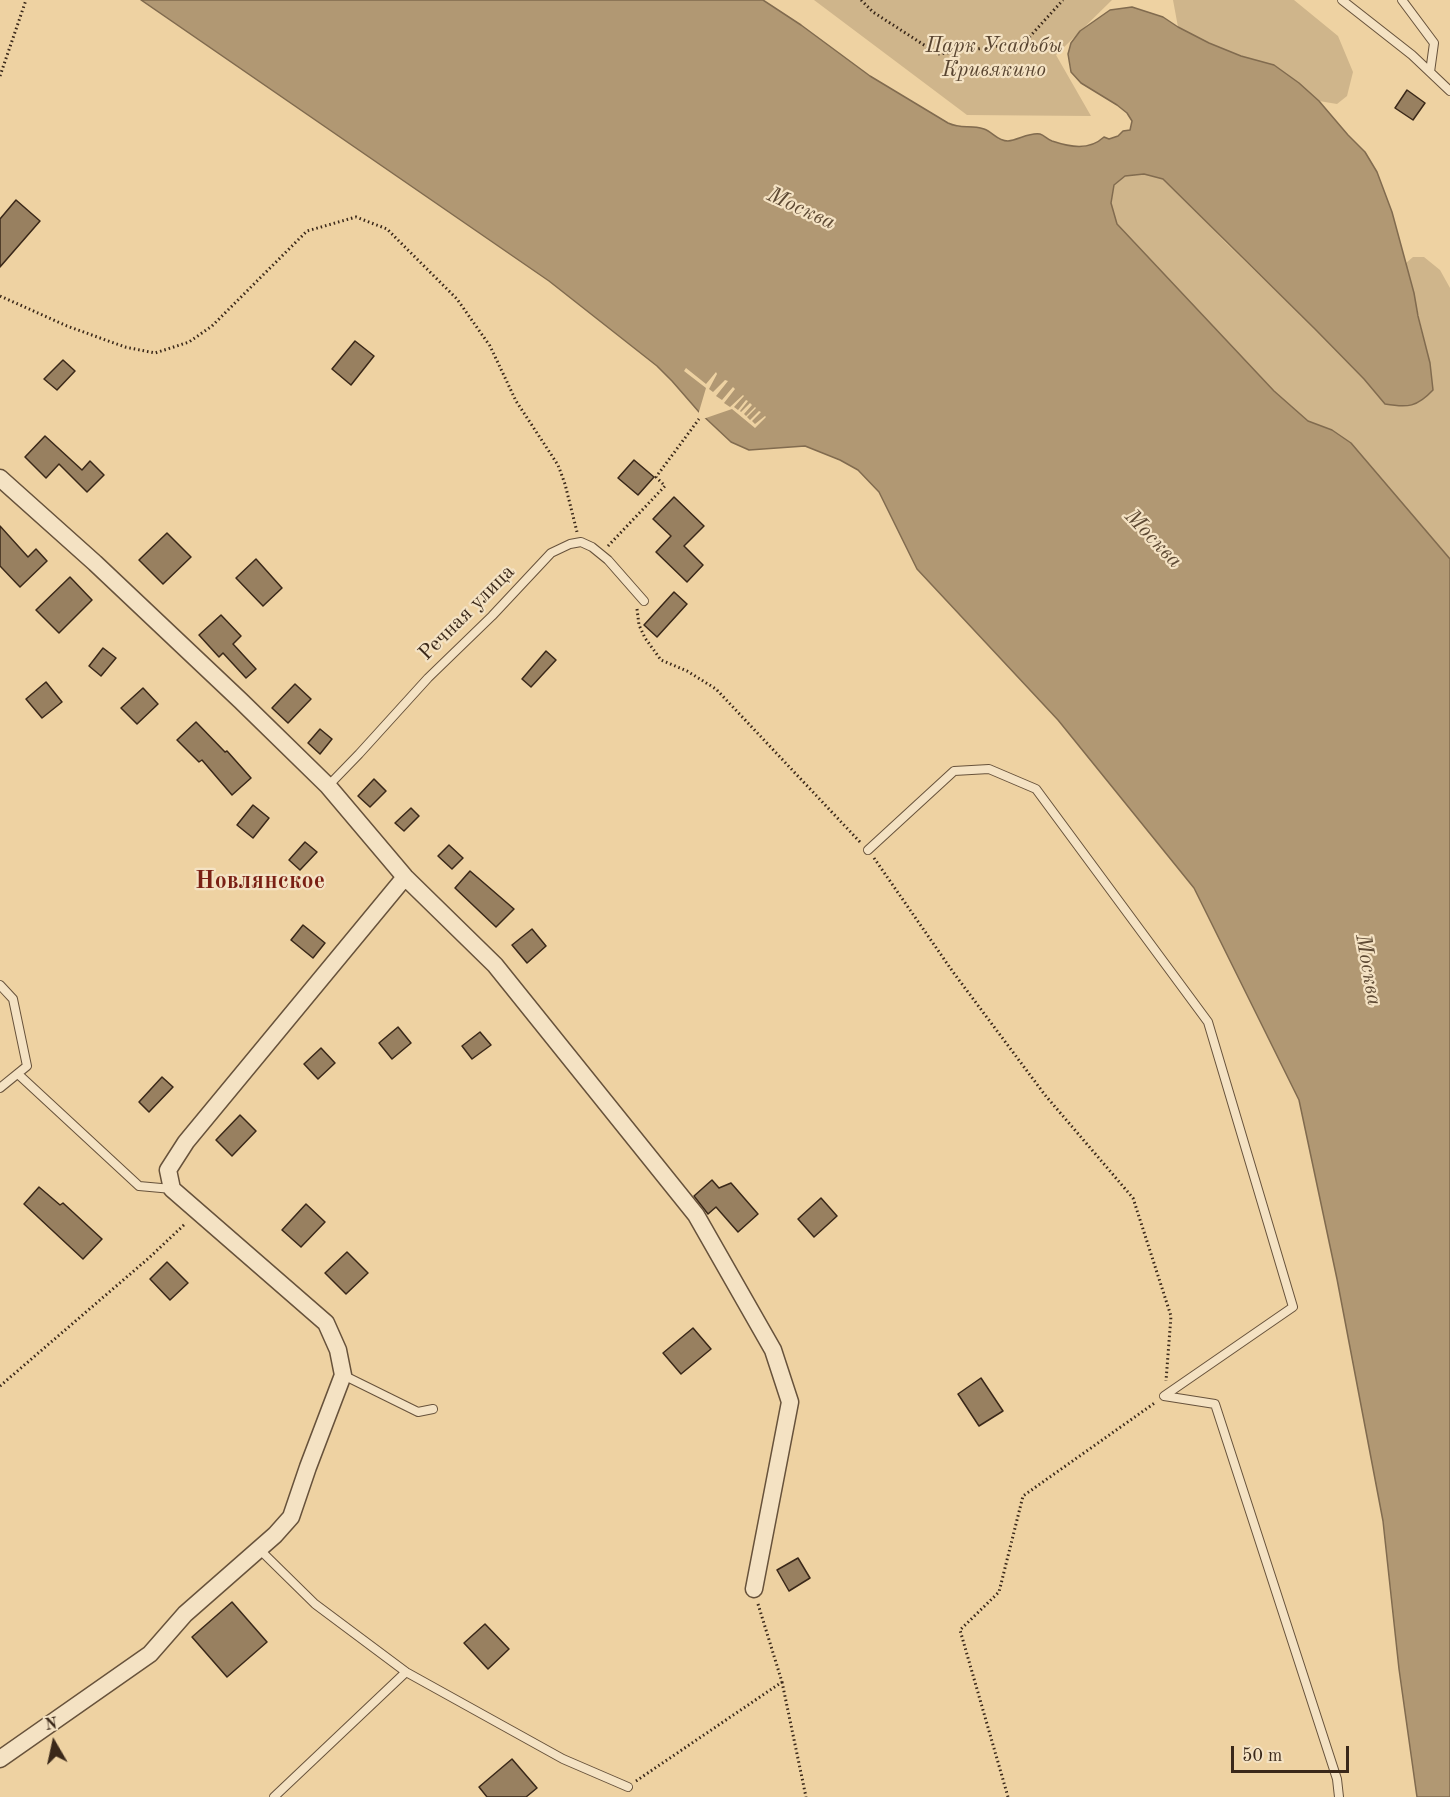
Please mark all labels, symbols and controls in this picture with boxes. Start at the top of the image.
park label: Парк Усадьбы Кривякино [925,33,1063,83]
water label: Москва [763,182,839,236]
water label: Москва [1118,504,1188,574]
street label: Речная улица [414,560,520,666]
district label: Новлянское [195,868,325,896]
water label: Москва [1349,932,1387,1008]
north arrow [24,1713,84,1773]
text: N [44,1716,58,1734]
scale bar [1234,1734,1352,1772]
text: 50 m [1242,1747,1282,1765]

